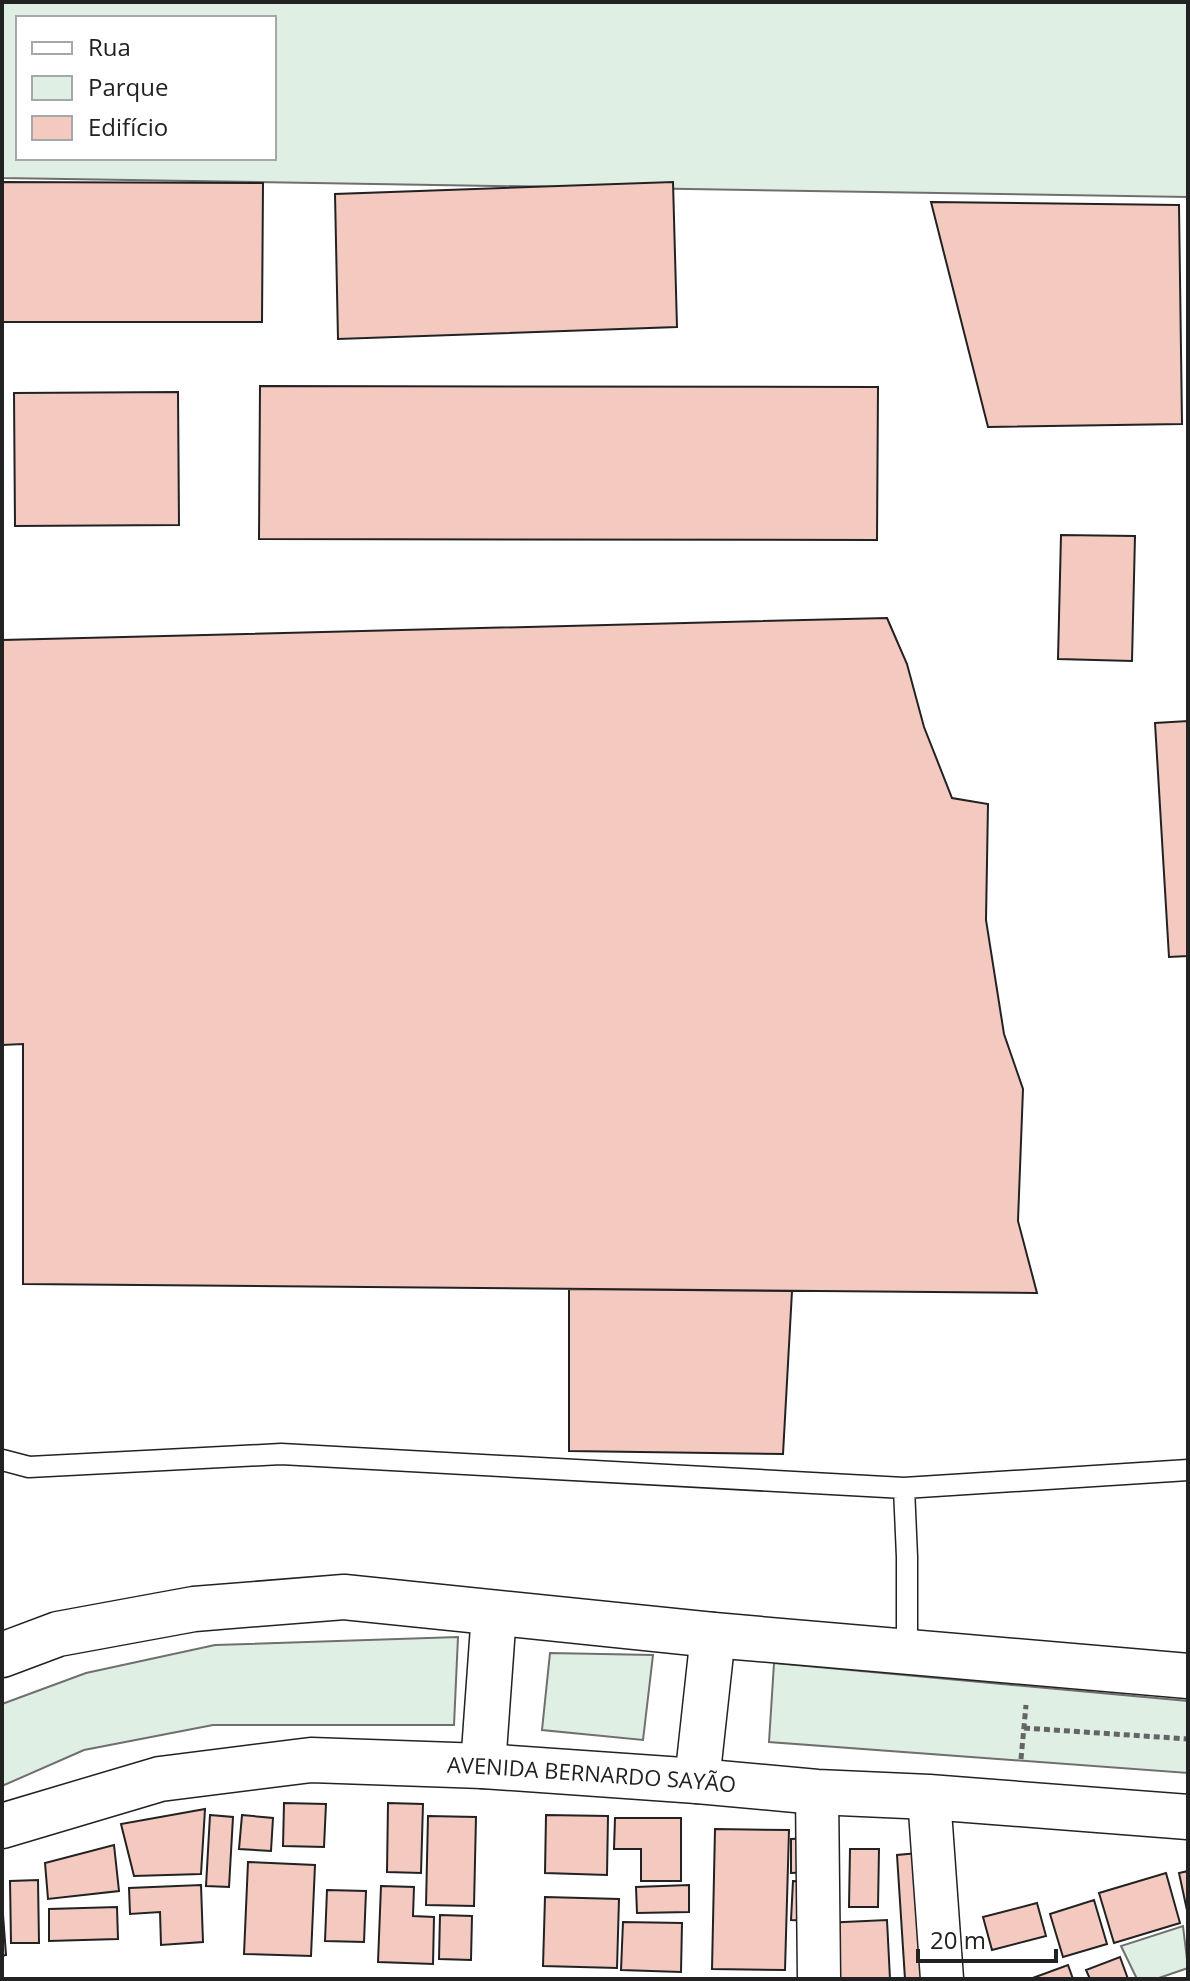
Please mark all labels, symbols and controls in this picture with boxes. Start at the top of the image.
legend [16,16,276,160]
text: Rua [88,30,131,63]
text: Parque [88,70,168,103]
text: Edifício [88,110,168,143]
street label: AVENIDA BERNARDO SAYÃO [446,1749,738,1799]
scale bar [918,1913,1056,1963]
text: 20 m [930,1923,986,1956]

